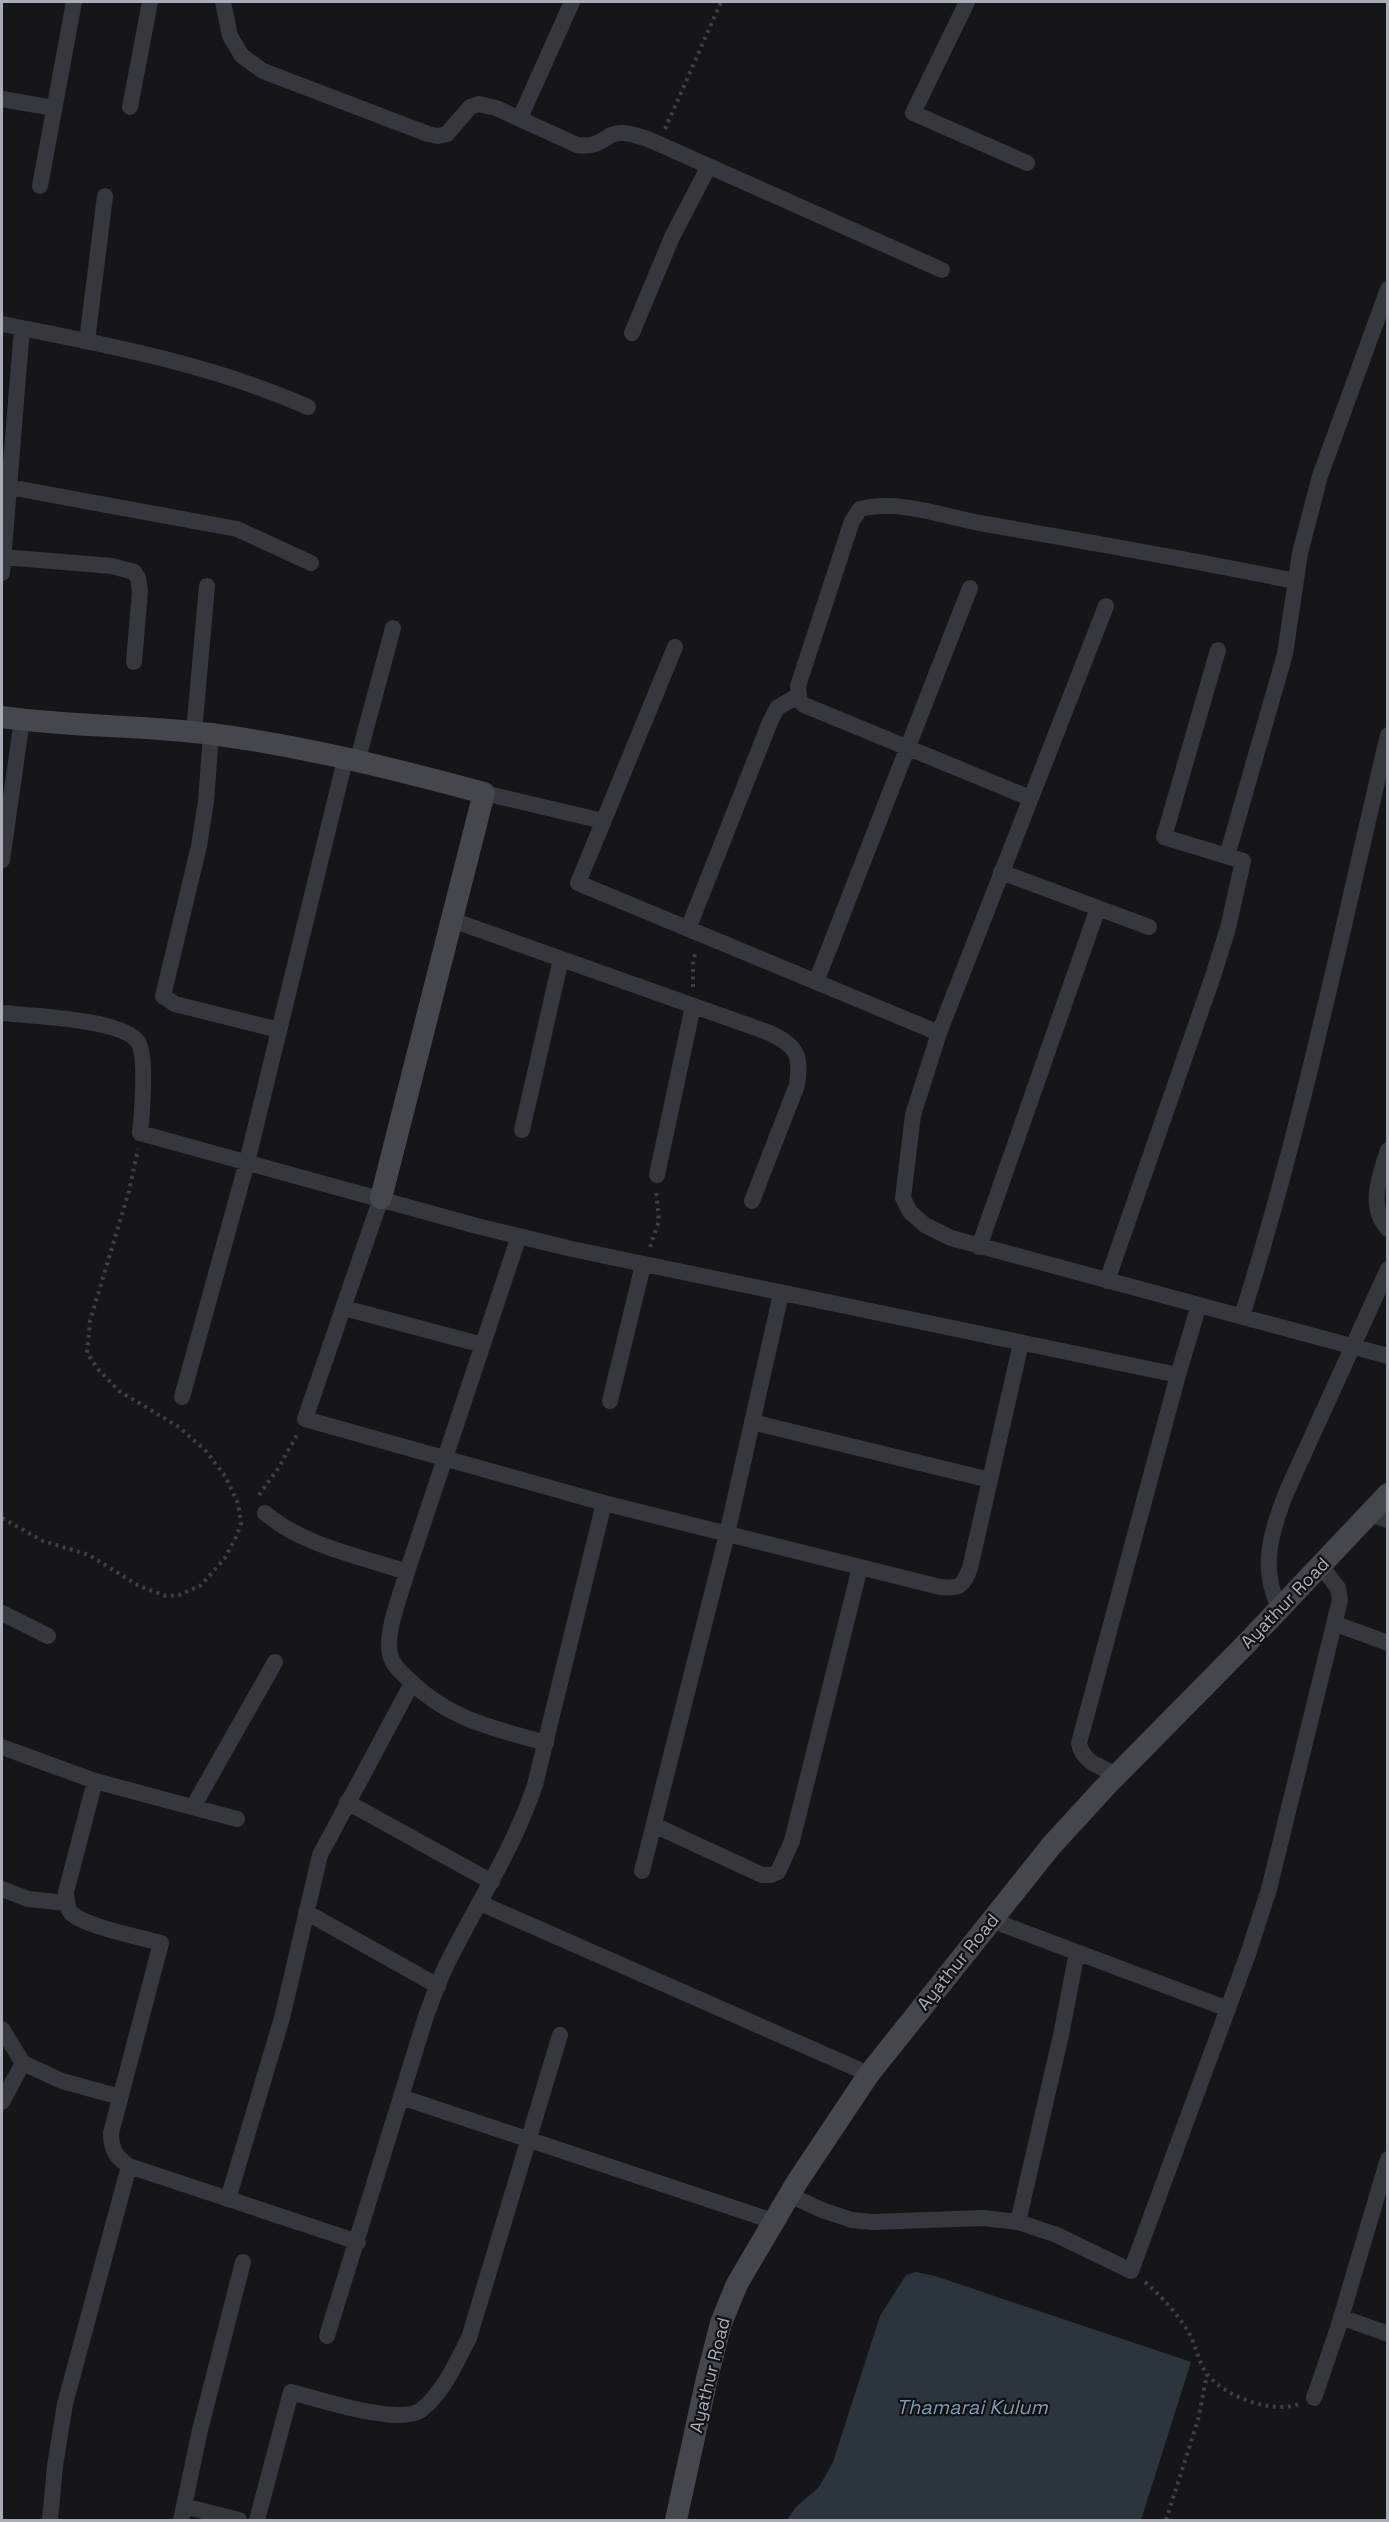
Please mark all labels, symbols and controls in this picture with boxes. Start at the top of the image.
street label: Ayathur Road [1235,1552,1334,1653]
street label: Ayathur Road [912,1909,1004,2015]
street label: Ayathur Road [684,2315,735,2435]
water label: Thamarai Kulum [896,2394,1049,2420]

